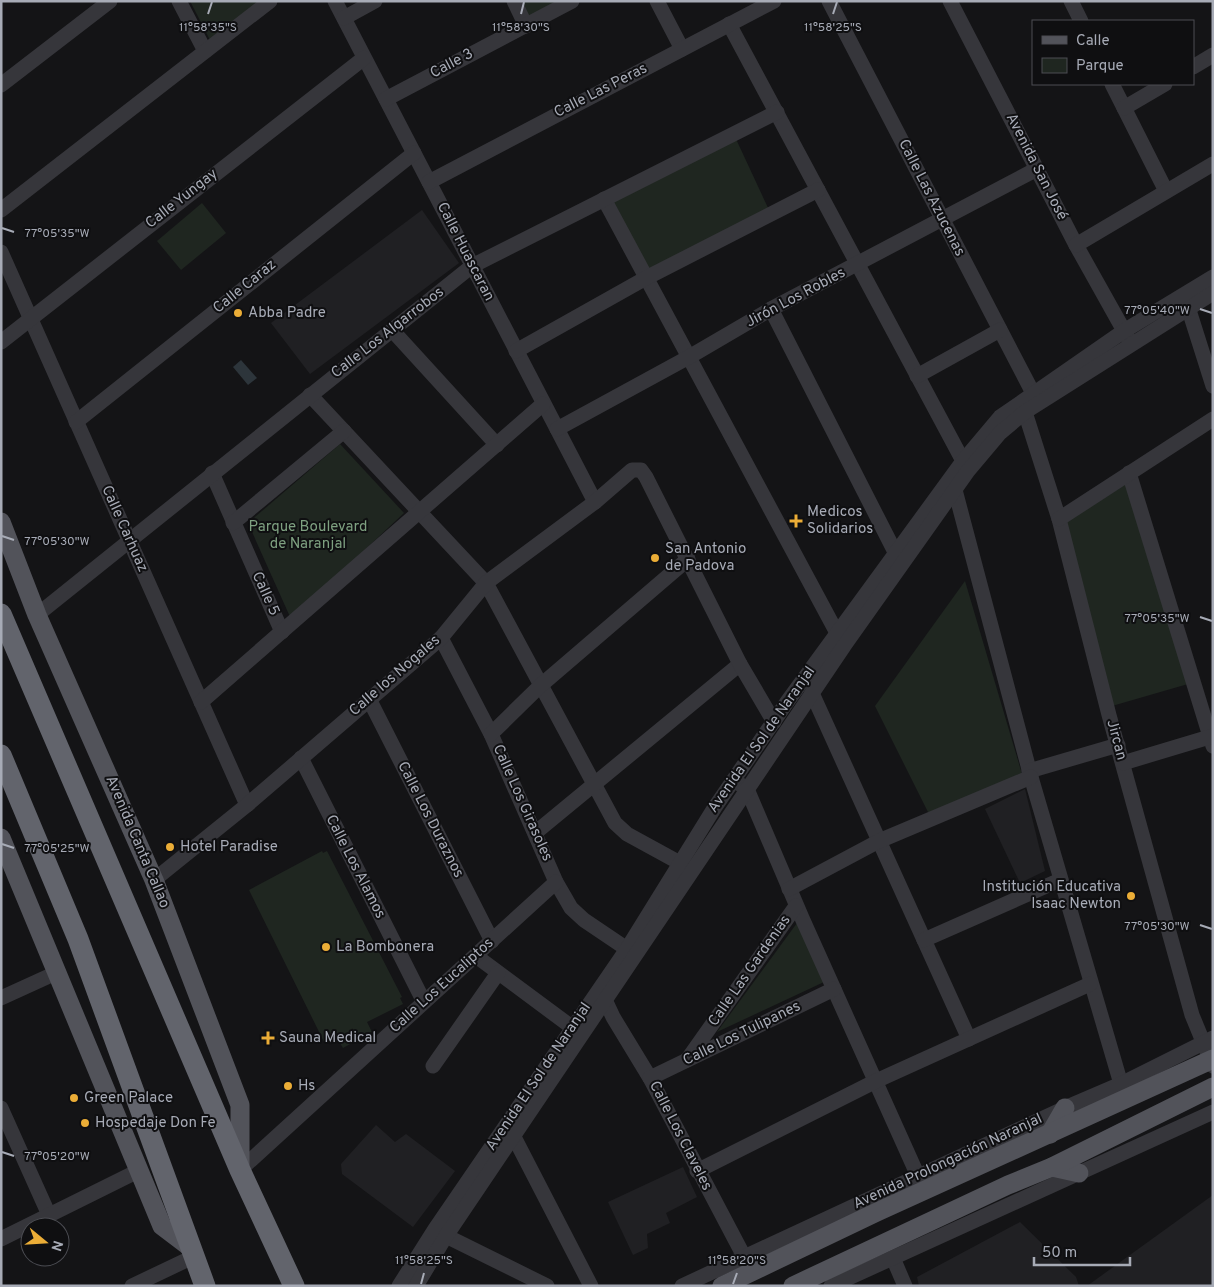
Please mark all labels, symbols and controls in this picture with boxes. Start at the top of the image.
text: 11°58'35"S [179,20,237,36]
text: 11°58'30"S [492,20,550,36]
text: 11°58'25"S [804,20,862,36]
legend [1032,20,1194,85]
text: Calle [1076,32,1110,51]
street label: Calle 3 [427,45,477,83]
text: Parque [1076,57,1124,76]
street label: Calle Las Peras [551,59,651,123]
street label: Avenida San José [1001,110,1071,224]
street label: Calle Las Azucenas [893,136,969,260]
street label: Calle Yungay [142,165,222,233]
street label: Calle Huascaran [432,199,498,305]
text: 77°05'35"W [24,226,90,242]
street label: Calle Caraz [210,256,280,318]
street label: Jirón Los Robles [743,264,849,332]
street label: Calle Los Algarrobos [328,283,448,383]
text: 77°05'40"W [1124,303,1190,319]
place label: Abba Padre [248,304,326,323]
marker: Abba Padre [232,307,244,319]
street label: Calle Carhuaz [96,483,152,575]
place label: Medicos Solidarios [807,503,873,539]
marker: Medicos Solidarios [789,514,803,528]
park label: Parque Boulevard de Naranjal [249,518,367,554]
text: 77°05'30"W [24,534,90,550]
place label: San Antonio de Padova [665,540,746,576]
marker: San Antonio de Padova [649,552,661,564]
street label: Calle 5 [247,569,283,619]
text: 77°05'35"W [1124,611,1190,627]
street label: Calle los Nogales [346,631,444,721]
street label: Avenida El Sol de Naranjal [704,663,820,817]
street label: Jircan [1101,718,1131,762]
street label: Calle Los Girasoles [488,742,556,864]
street label: Calle Los Duraznos [392,759,468,881]
street label: Avenida Canta Callao [100,773,174,911]
street label: Calle Los Alamos [321,812,389,922]
place label: Hotel Paradise [180,838,278,857]
text: 77°05'25"W [24,841,90,857]
marker: Hotel Paradise [164,841,176,853]
place label: Institución Educativa Isaac Newton [982,878,1121,914]
marker: Institución Educativa Isaac Newton [1125,890,1137,902]
street label: Calle Las Gardenias [704,912,796,1030]
text: 77°05'30"W [1124,919,1190,935]
street label: Calle Los Eucaliptos [386,934,498,1038]
place label: La Bombonera [336,938,434,957]
marker: La Bombonera [320,941,332,953]
street label: Calle Los Tulipanes [680,997,804,1071]
street label: Avenida El Sol de Naranjal [482,999,596,1155]
place label: Sauna Medical [279,1029,376,1048]
marker: Sauna Medical [261,1031,275,1045]
place label: Hs [298,1077,315,1096]
street label: Calle Los Claveles [644,1078,716,1194]
marker: Hs [282,1080,294,1092]
place label: Green Palace [84,1089,173,1108]
marker: Green Palace [68,1092,80,1104]
street label: Avenida Prolongación Naranjal [851,1110,1045,1214]
place label: Hospedaje Don Fe [95,1114,216,1133]
marker: Hospedaje Don Fe [79,1117,91,1129]
text: 77°05'20"W [24,1149,90,1165]
north arrow [20,1217,70,1267]
scale bar [1034,1234,1130,1266]
text: N [46,1238,66,1253]
text: 50 m [1042,1244,1077,1263]
text: 11°58'25"S [395,1253,453,1269]
text: 11°58'20"S [708,1253,766,1269]

